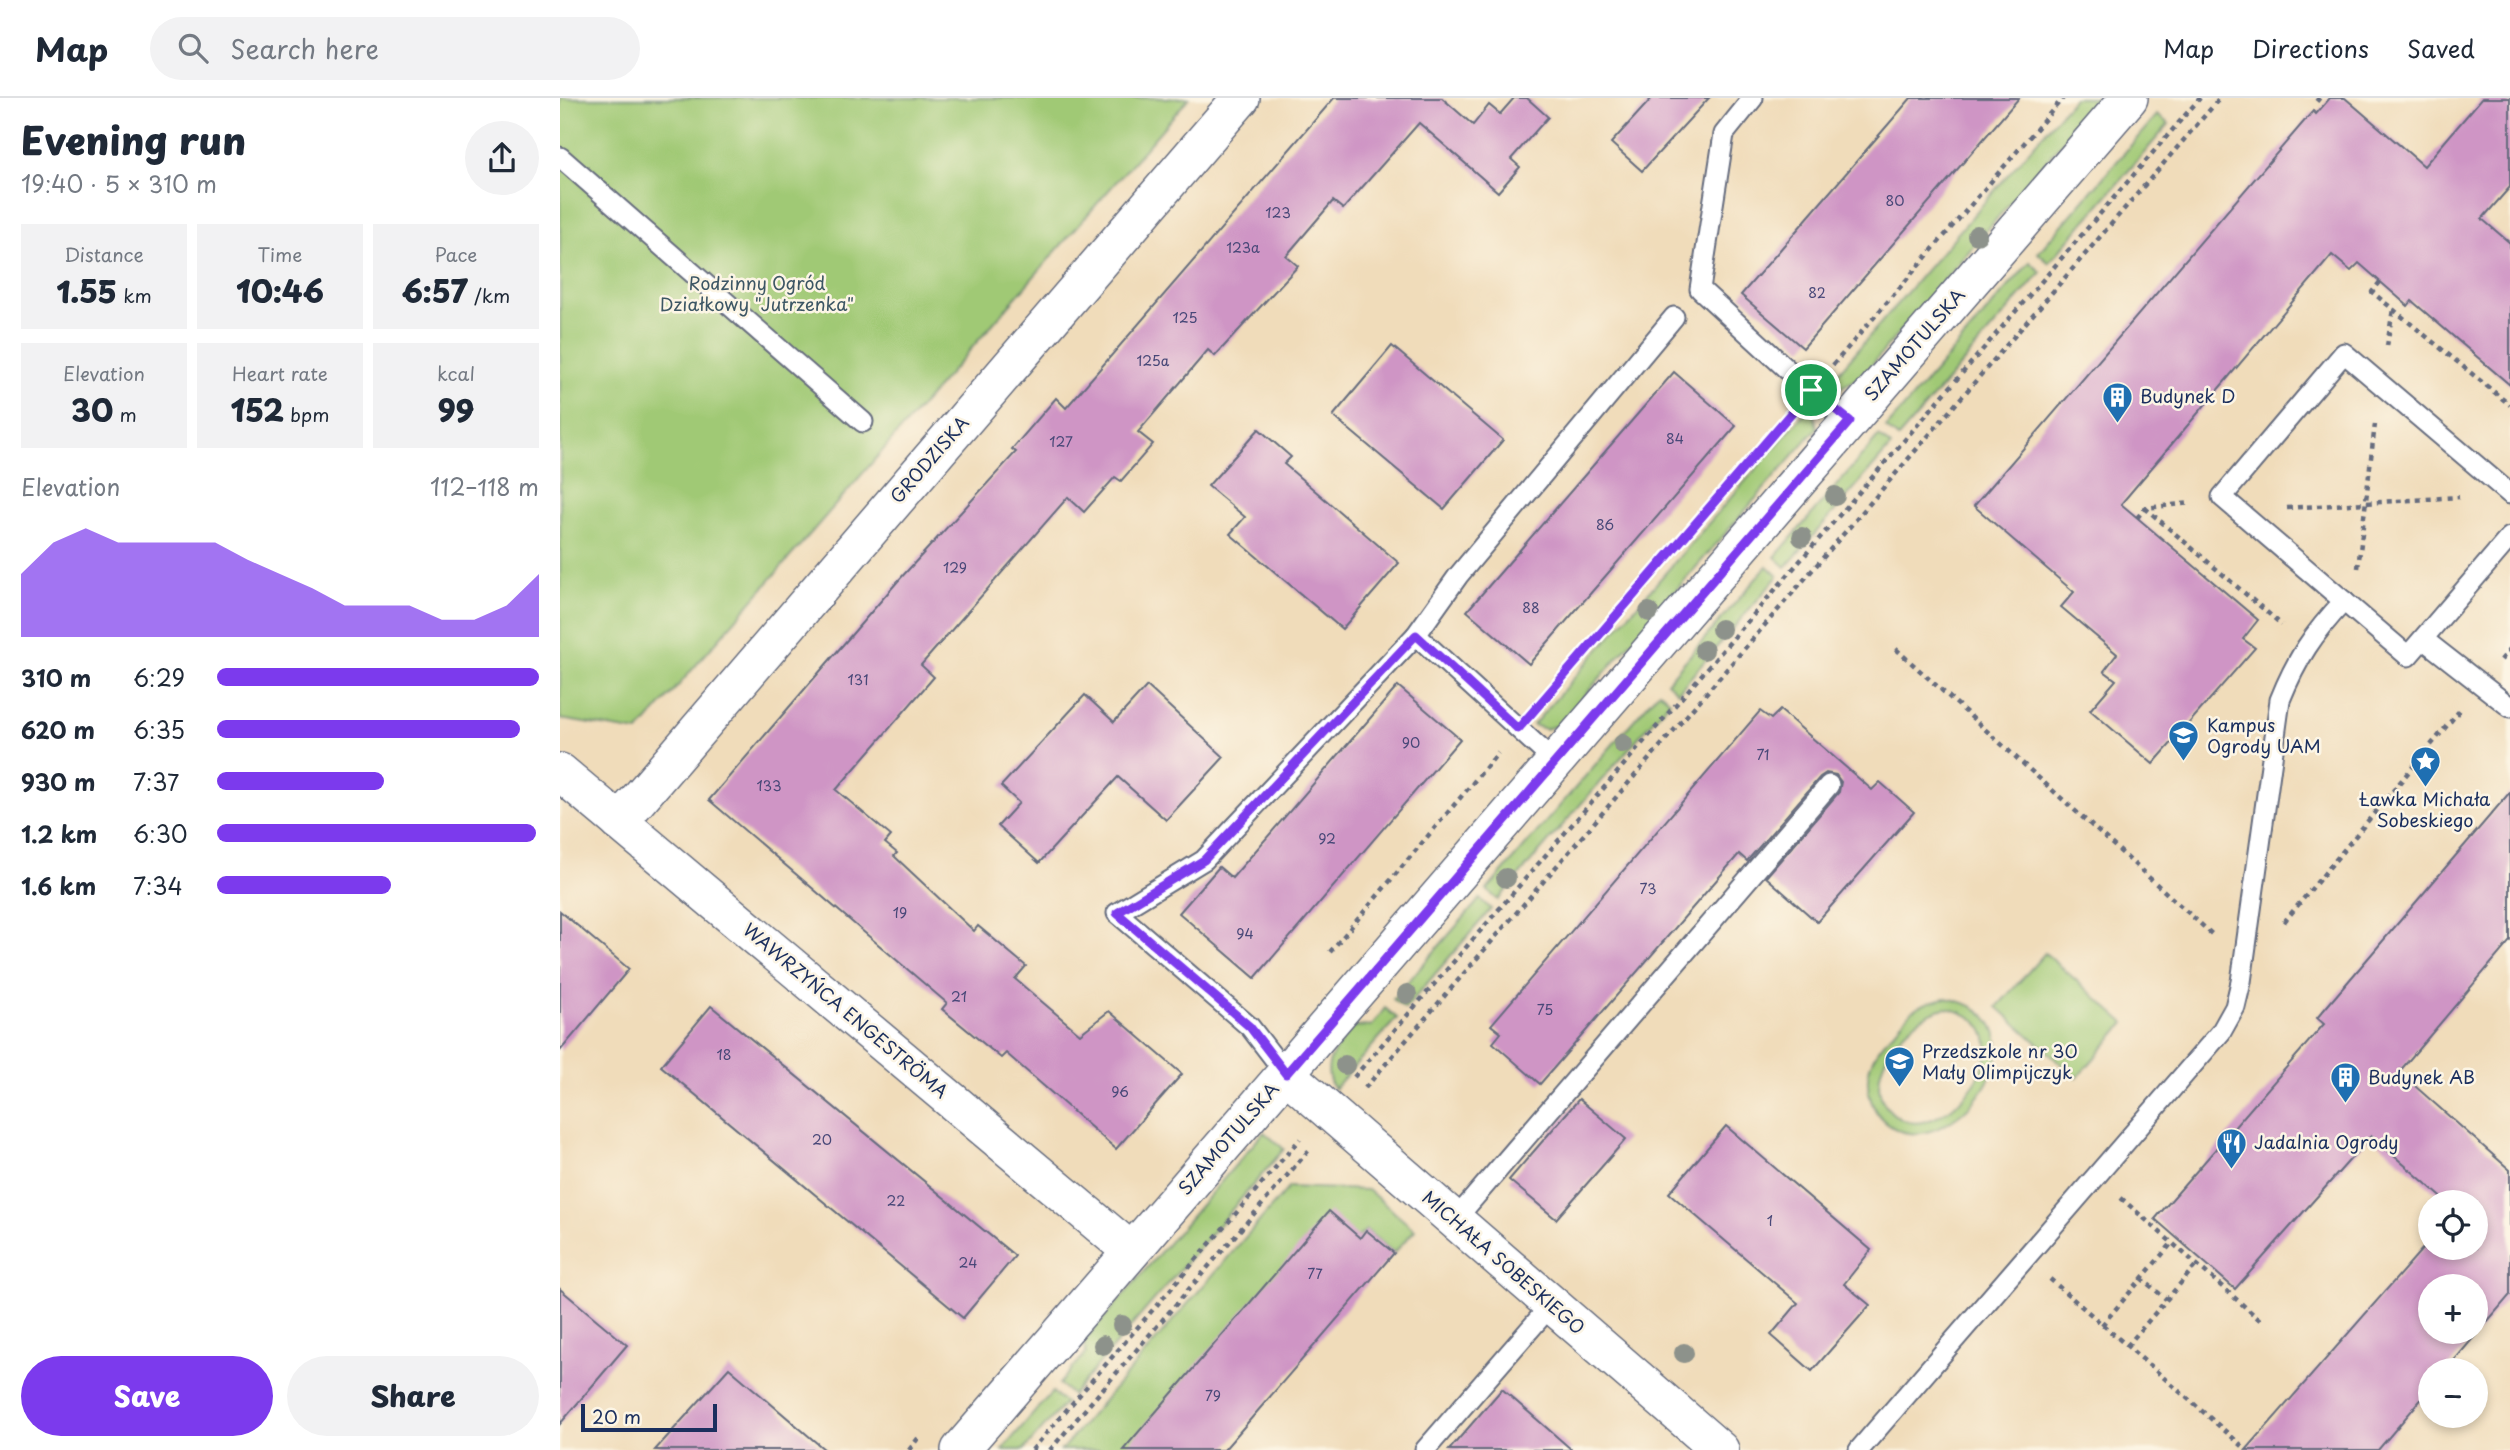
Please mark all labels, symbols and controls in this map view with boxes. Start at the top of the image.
search box [150,17,640,80]
text: Map [35,23,108,73]
icon: search [174,29,212,67]
text: Search here [230,29,379,68]
text: Map [2163,30,2214,66]
text: Directions [2252,30,2369,66]
text: Saved [2407,30,2475,66]
text: Evening run [21,111,246,168]
button: share [465,121,539,195]
text: 19:40 · 5 × 310 m [21,166,217,201]
house number: 80 [1886,190,1904,211]
house number: 123 [1265,202,1291,223]
house number: 123a [1226,237,1260,258]
text: Distance [64,240,144,268]
text: Time [258,240,302,268]
text: Pace [435,240,477,268]
text: 1.55 [56,268,117,313]
text: 10:46 [236,268,324,313]
text: 6:57 [402,268,468,313]
park label: Rodzinny Ogród Działkowy "Jutrzenka" [660,269,854,317]
text: km [117,281,152,309]
text: /km [468,281,510,309]
street label: SZAMOTULSKA [1857,281,1971,407]
house number: 82 [1808,282,1826,303]
house number: 125 [1173,307,1197,328]
house number: 125a [1137,350,1170,371]
text: Elevation [63,359,145,387]
text: Heart rate [232,359,328,387]
text: kcal [437,359,475,387]
pin [1781,360,1841,420]
icon: arrive [1792,371,1830,409]
building icon: Budynek D [2100,380,2134,424]
place label: Budynek D [2140,382,2235,409]
text: 30 [71,387,113,432]
text: 152 [230,387,284,432]
text: 99 [438,387,474,432]
text: m [113,400,137,428]
text: bpm [284,400,330,428]
street label: GRODZISKA [883,409,974,509]
house number: 84 [1666,428,1684,449]
house number: 127 [1049,431,1073,452]
text: Elevation [21,469,120,504]
text: 112–118 m [430,469,539,504]
house number: 86 [1596,514,1614,535]
house number: 129 [943,557,967,578]
house number: 88 [1522,597,1540,618]
text: 310 m [21,660,91,695]
text: 6:29 [133,660,185,695]
house number: 131 [848,669,868,690]
place label: Kampus Ogrody UAM [2207,711,2321,759]
text: 620 m [21,712,95,747]
text: 6:35 [133,712,185,747]
school or university icon: Kampus Ogrody UAM [2167,719,2201,763]
house number: 90 [1402,732,1420,753]
house number: 71 [1756,744,1770,765]
place icon: Ławka Michała Sobeskiego [2408,745,2442,789]
text: 930 m [21,764,96,799]
text: 7:37 [133,764,179,799]
house number: 133 [756,775,782,796]
place label: Ławka Michała Sobeskiego [2359,785,2491,833]
text: 1.2 km [21,816,97,851]
text: 6:30 [133,816,188,851]
house number: 92 [1318,828,1336,849]
text: 1.6 km [21,868,96,903]
text: 7:34 [133,868,183,903]
house number: 73 [1640,878,1656,899]
house number: 19 [893,902,907,923]
street label: WAWRZYŃCA ENGESTRÖMA [738,916,954,1104]
house number: 94 [1236,923,1254,944]
house number: 21 [951,986,967,1007]
house number: 75 [1537,999,1553,1020]
place label: Przedszkole nr 30 Mały Olimpijczyk [1922,1037,2078,1085]
house number: 18 [716,1044,732,1065]
school or university icon: Przedszkole nr 30 Mały Olimpijczyk [1882,1045,1916,1089]
building icon: Budynek AB [2328,1061,2362,1105]
place label: Budynek AB [2368,1063,2475,1090]
street label: SZAMOTULSKA [1171,1075,1285,1201]
house number: 96 [1111,1081,1129,1102]
restaurant icon: Jadalnia Ogrody [2214,1126,2248,1170]
place label: Jadalnia Ogrody [2254,1128,2399,1155]
house number: 20 [812,1129,832,1150]
street label: MICHAŁA SOBESKIEGO [1417,1184,1591,1340]
house number: 22 [887,1190,905,1211]
map controls [2418,1190,2488,1428]
button: locate [2418,1190,2488,1260]
house number: 1 [1767,1210,1773,1231]
house number: 24 [959,1252,977,1273]
house number: 77 [1307,1263,1323,1284]
button: + [2418,1274,2488,1344]
button: Save [21,1356,273,1436]
button: Share [287,1356,539,1436]
button: − [2418,1358,2488,1428]
house number: 79 [1205,1385,1221,1406]
scale bar [581,1401,718,1433]
text: 20 m [592,1402,641,1430]

